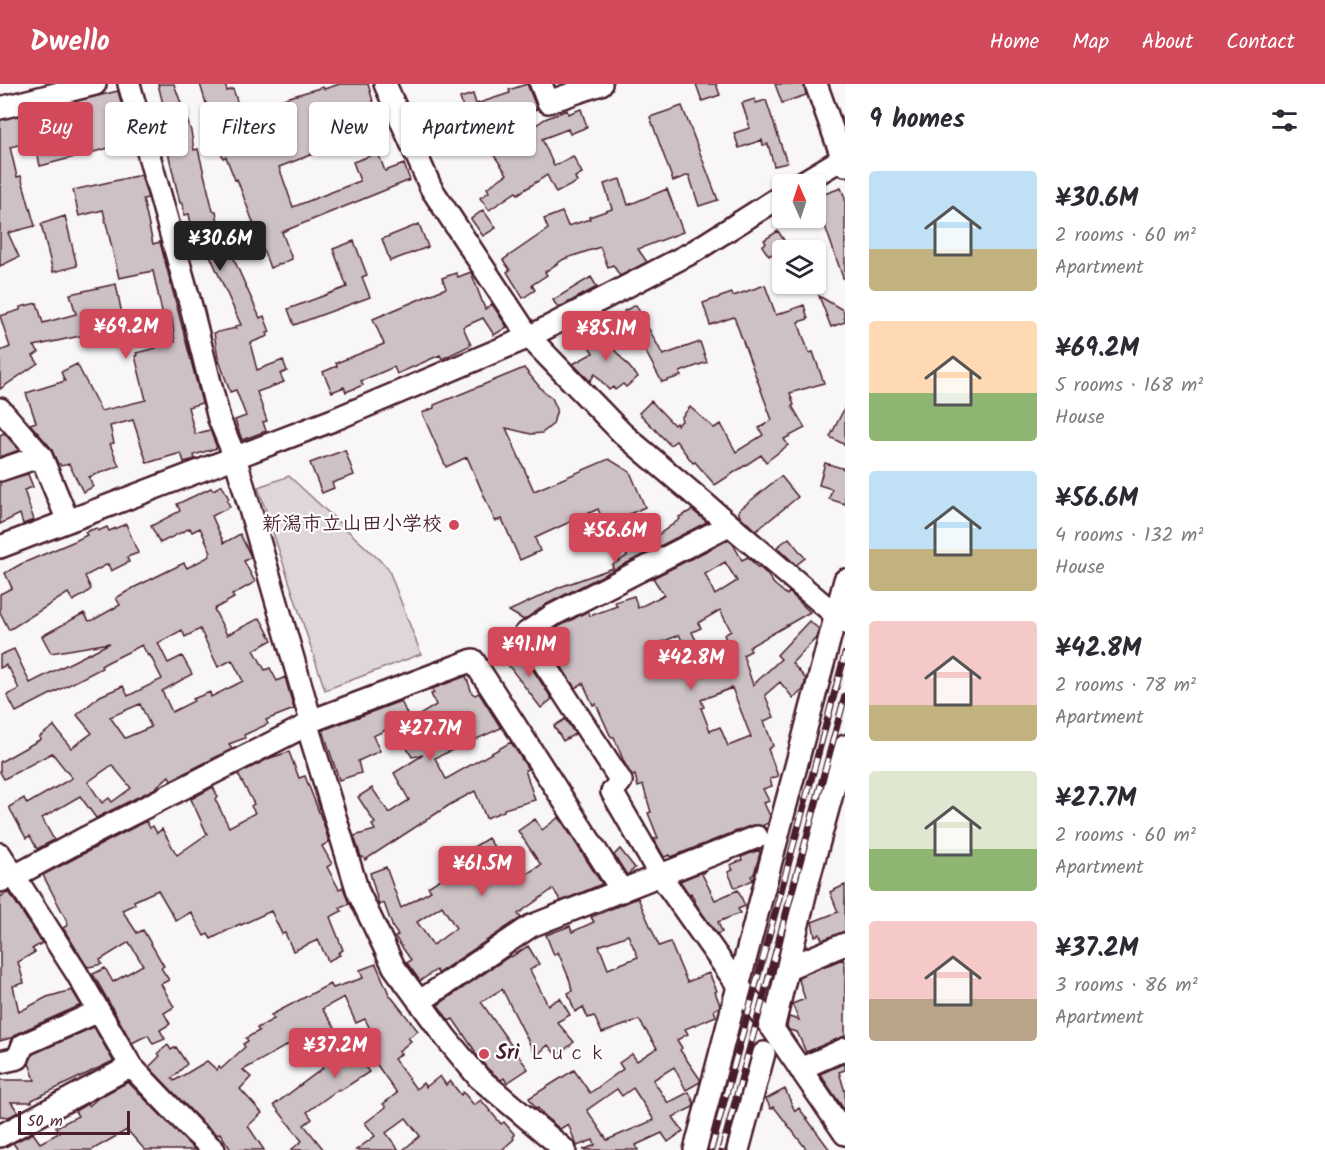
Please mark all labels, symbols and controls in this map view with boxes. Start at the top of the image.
text: Dwello [30,20,110,65]
text: Home [990,26,1039,59]
text: Map [1072,26,1109,59]
text: About [1142,26,1193,59]
text: Contact [1226,26,1295,59]
text: 9 homes [869,99,965,141]
chip: Buy [18,102,93,156]
chip: Rent [105,102,188,156]
chip: Filters [200,102,297,156]
chip: New [309,102,389,156]
chip: Apartment [401,102,536,156]
icon: filters [1268,104,1301,137]
north arrow [772,174,826,228]
map controls [772,174,826,294]
text: ¥30.6M [1055,178,1138,220]
icon: home [917,195,989,267]
text: 2 rooms · 60 m² [1055,220,1196,252]
pin: ¥30.6M [171,221,269,272]
text: ¥30.6M [188,224,252,256]
button: layers [772,240,826,294]
text: Apartment [1055,252,1144,284]
pin: ¥69.2M [77,309,175,360]
pin: ¥85.1M [557,311,655,362]
text: ¥69.2M [94,312,158,344]
text: ¥85.1M [576,314,636,346]
text: ¥69.2M [1055,328,1139,370]
icon: home [917,345,989,417]
text: 5 rooms · 168 m² [1055,370,1203,402]
text: House [1055,402,1105,434]
text: ¥56.6M [1055,478,1138,520]
icon: home [917,495,989,567]
place label: 新潟市立山田小学校 [262,509,442,541]
pin: ¥56.6M [566,513,664,564]
text: ¥56.6M [583,516,647,548]
marker: 新潟市立山田小学校 [447,518,461,532]
text: 4 rooms · 132 m² [1055,520,1203,552]
text: House [1055,552,1105,584]
pin: ¥91.1M [480,627,578,678]
text: ¥42.8M [1055,628,1141,670]
text: ¥91.1M [502,630,556,662]
pin: ¥42.8M [642,640,740,691]
text: ¥42.8M [658,643,724,675]
icon: home [917,645,989,717]
text: 2 rooms · 78 m² [1055,670,1196,702]
text: Apartment [1055,702,1144,734]
pin: ¥27.7M [381,711,479,762]
text: ¥27.7M [399,714,461,746]
text: ¥27.7M [1055,778,1137,820]
icon: home [917,795,989,867]
text: 2 rooms · 60 m² [1055,820,1196,852]
pin: ¥61.5M [433,846,531,897]
text: ¥61.5M [452,849,512,881]
text: Apartment [1055,852,1144,884]
text: ¥37.2M [1055,928,1138,970]
icon: home [917,945,989,1017]
text: 3 rooms · 86 m² [1055,970,1198,1002]
text: Apartment [1055,1002,1144,1034]
pin: ¥37.2M [286,1028,384,1079]
text: ¥37.2M [303,1031,367,1063]
place label: Sri Ｌｕｃｋ [496,1038,607,1070]
marker: Sri Ｌｕｃｋ [477,1047,491,1061]
scale bar [18,1108,130,1136]
text: 50 m [27,1109,63,1134]

